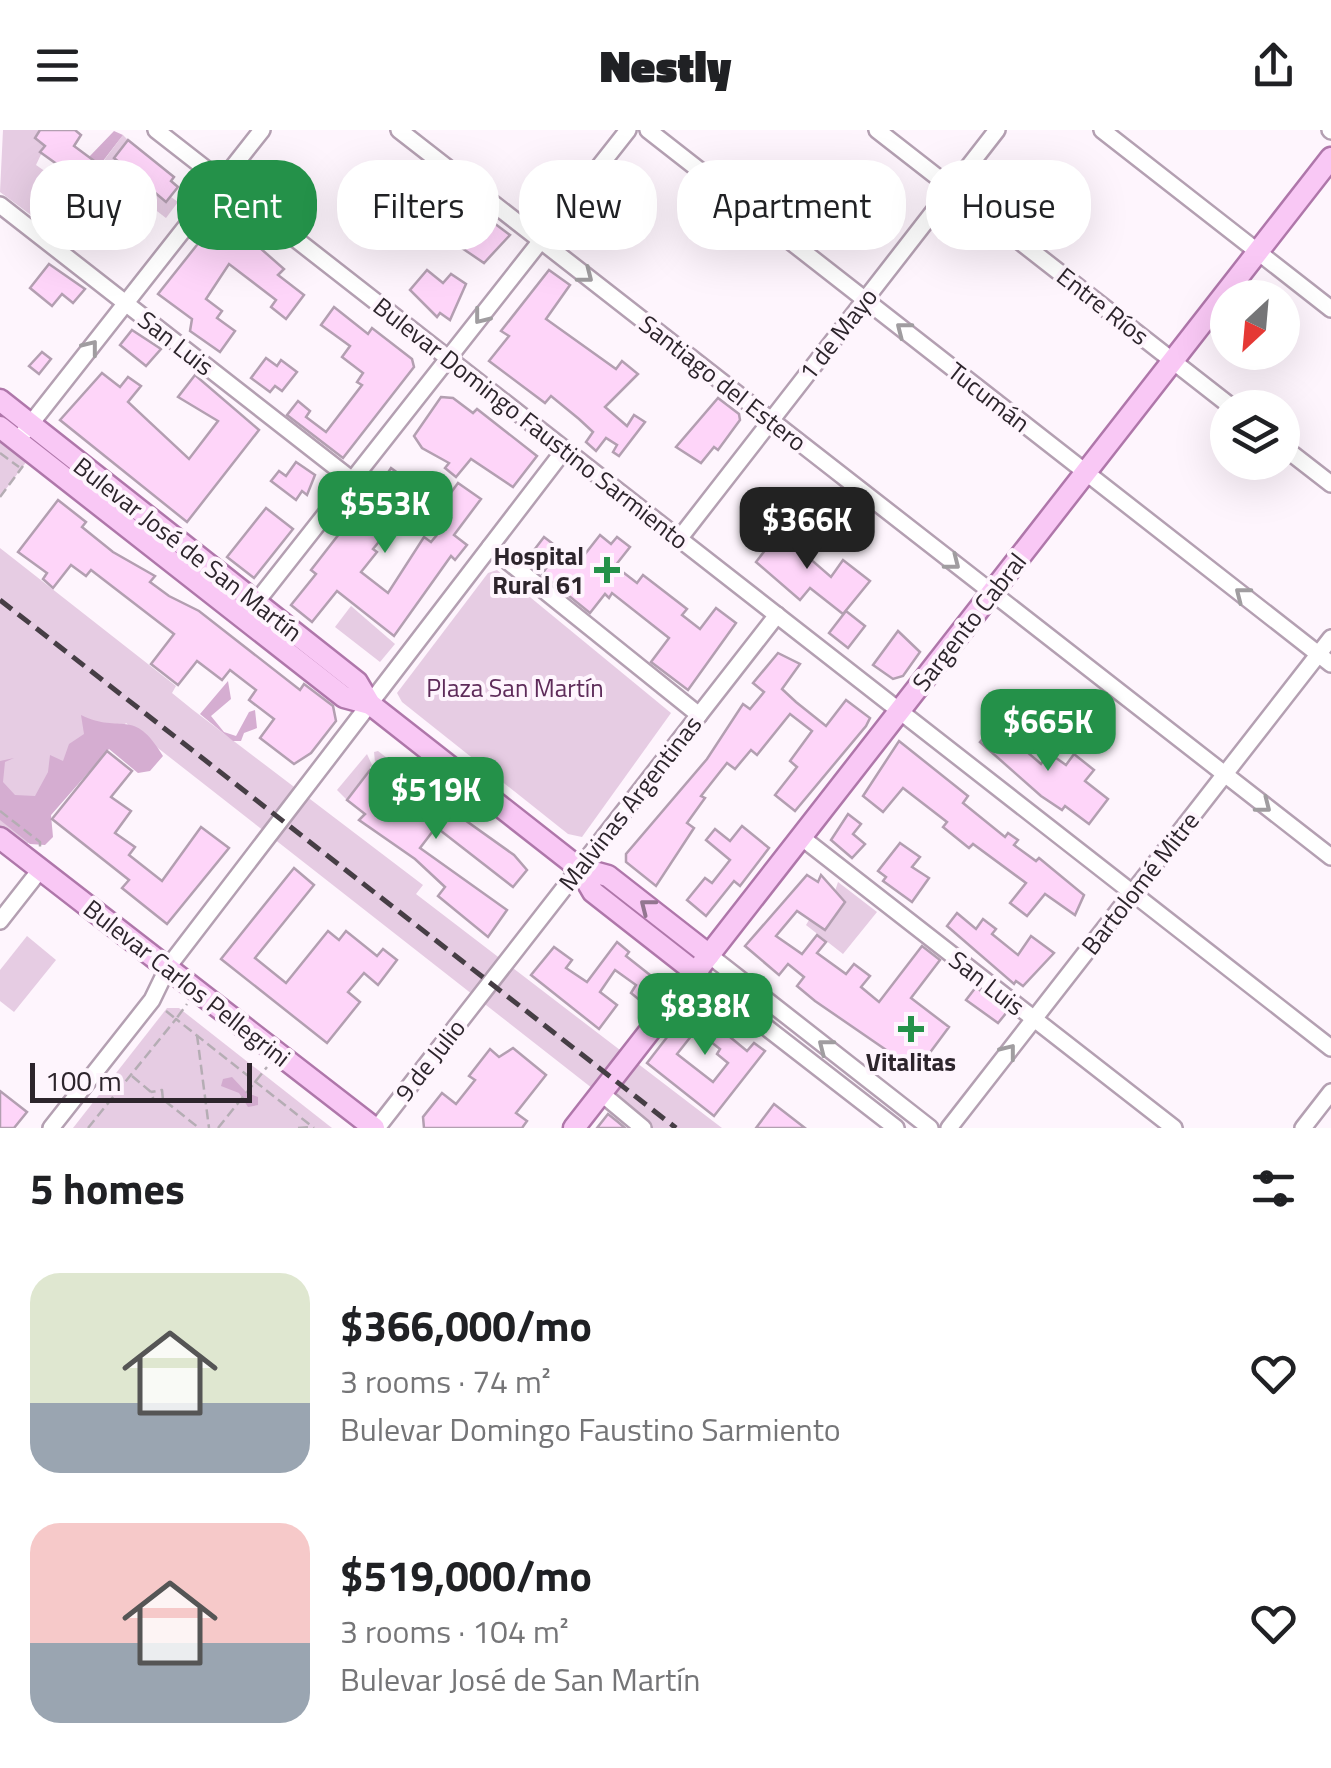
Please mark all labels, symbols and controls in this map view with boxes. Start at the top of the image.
text: Nestly [600,31,731,99]
icon: menu [30,38,85,93]
icon: share [1246,38,1301,93]
chip: Buy [30,160,157,250]
chip: Rent [177,160,317,250]
chip: Filters [337,160,499,250]
chip: New [519,160,657,250]
chip: Apartment [677,160,906,250]
chip: House [926,160,1091,250]
street label: Entre Ríos [1049,258,1157,354]
one-way arrow [575,264,593,282]
street label: 1 de Mayo [789,279,887,389]
north arrow [1210,280,1300,370]
map controls [1210,280,1300,480]
street label: Bulevar Domingo Faustino Sarmiento [365,288,697,558]
street label: San Luis [130,301,222,385]
one-way arrow [475,305,493,323]
street label: Santiago del Estero [631,305,815,461]
one-way arrow [896,323,914,341]
one-way arrow [79,340,97,358]
street label: Tucumán [940,353,1038,441]
button: layers [1210,390,1300,480]
street label: Bulevar José de San Martín [65,447,311,651]
pin: $553K [315,471,455,556]
text: $553K [340,479,430,527]
pin: $366K [737,487,877,572]
text: $366K [762,495,852,543]
place label: Hospital Rural 61 [492,537,584,604]
street label: Sargento Cabral [903,544,1035,700]
one-way arrow [941,551,959,568]
marker: Hospital Rural 61 [594,557,620,583]
one-way arrow [1235,588,1253,606]
park label: Plaza San Martín [426,669,604,707]
pin: $665K [978,689,1118,774]
text: $665K [1003,697,1093,745]
street label: Malvinas Argentinas [549,707,711,899]
pin: $519K [366,757,506,842]
text: $519K [391,765,481,813]
one-way arrow [1253,794,1271,811]
street label: Bartolomé Mitre [1072,803,1208,963]
street label: Bulevar Carlos Pellegrini [75,890,299,1076]
one-way arrow [640,900,658,918]
street label: San Luis [941,941,1033,1025]
pin: $838K [635,973,775,1058]
text: $838K [660,981,750,1029]
street label: 9 de Julio [386,1011,474,1109]
marker: Vitalitas [898,1016,924,1042]
one-way arrow [819,1040,837,1058]
place label: Vitalitas [866,1043,956,1081]
one-way arrow [997,1044,1014,1062]
scale bar [30,1058,252,1103]
text: 100 m [45,1059,122,1102]
text: 5 homes [30,1156,185,1220]
icon: filters [1246,1161,1301,1216]
text: $366,000/mo [340,1293,592,1357]
icon: home [110,1313,230,1433]
icon: heart [1246,1346,1301,1401]
text: 3 rooms · 74 m² [340,1357,551,1405]
text: Bulevar Domingo Faustino Sarmiento [340,1405,841,1453]
text: $519,000/mo [340,1543,592,1607]
icon: home [110,1563,230,1683]
icon: heart [1246,1596,1301,1651]
text: 3 rooms · 104 m² [340,1607,569,1655]
text: Bulevar José de San Martín [340,1655,700,1703]

